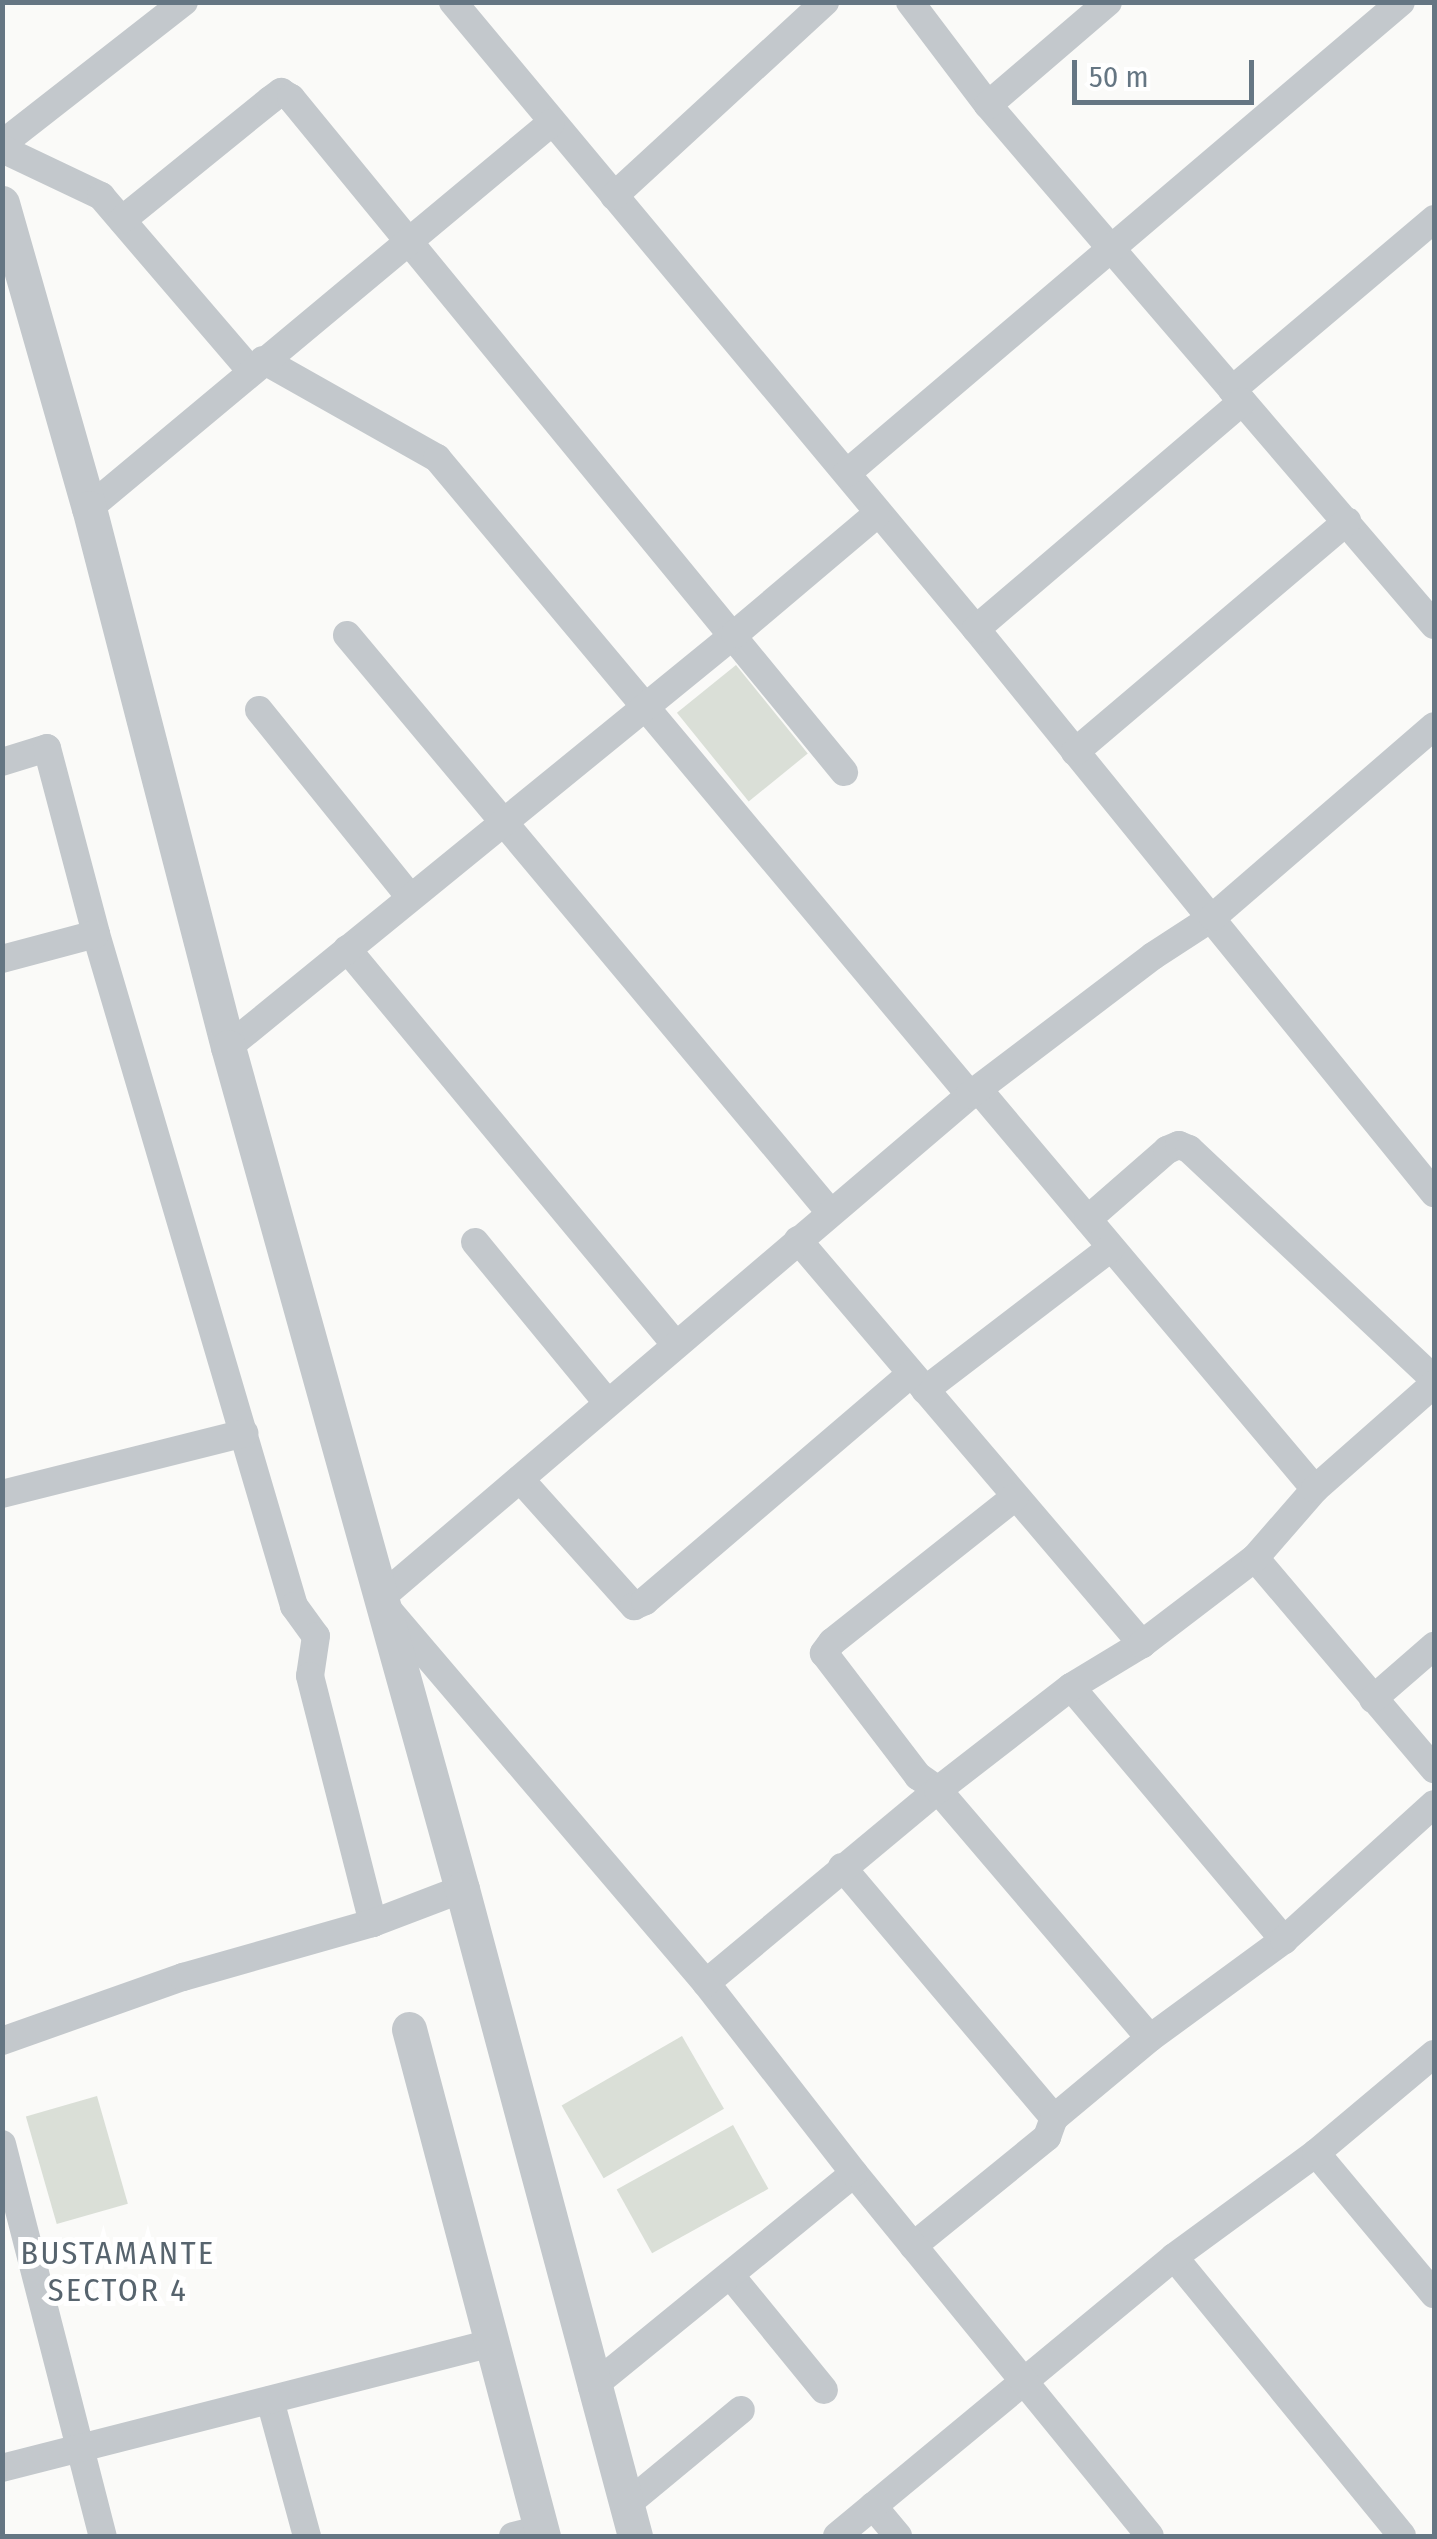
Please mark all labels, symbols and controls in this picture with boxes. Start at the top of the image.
scale bar [1077,40,1260,102]
text: 50 m [1089,59,1149,95]
district label: BUSTAMANTE SECTOR 4 [20,2235,216,2310]

